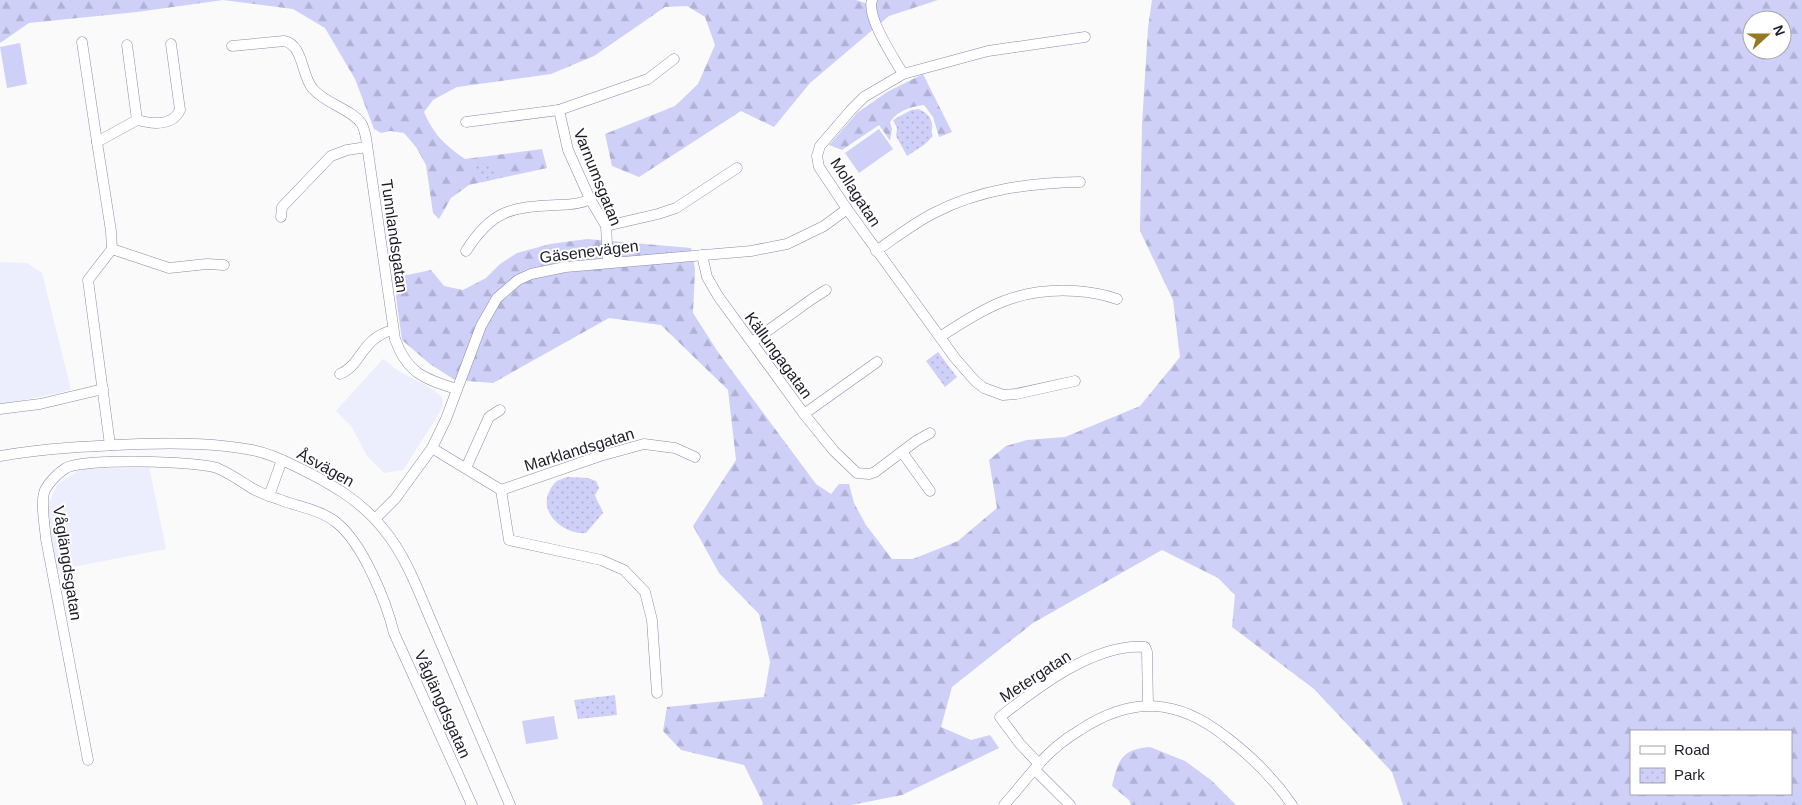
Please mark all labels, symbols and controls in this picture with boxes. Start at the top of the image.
north arrow [1742,10,1792,60]
text: N [1770,23,1788,38]
street label: Varnumsgatan [570,126,625,228]
street label: Mollagatan [827,155,884,230]
street label: Tunnlandsgatan [378,178,411,294]
street label: Gäsenevägen [539,237,640,266]
street label: Källungagatan [742,309,816,402]
street label: Marklandsgatan [522,425,636,474]
street label: Åsvägen [294,444,358,490]
street label: Våglängdsgatan [50,505,85,622]
street label: Metergatan [997,647,1074,706]
street label: Våglängdsgatan [411,648,474,760]
legend [1630,730,1792,795]
text: Road [1674,741,1710,758]
text: Park [1674,766,1705,783]

